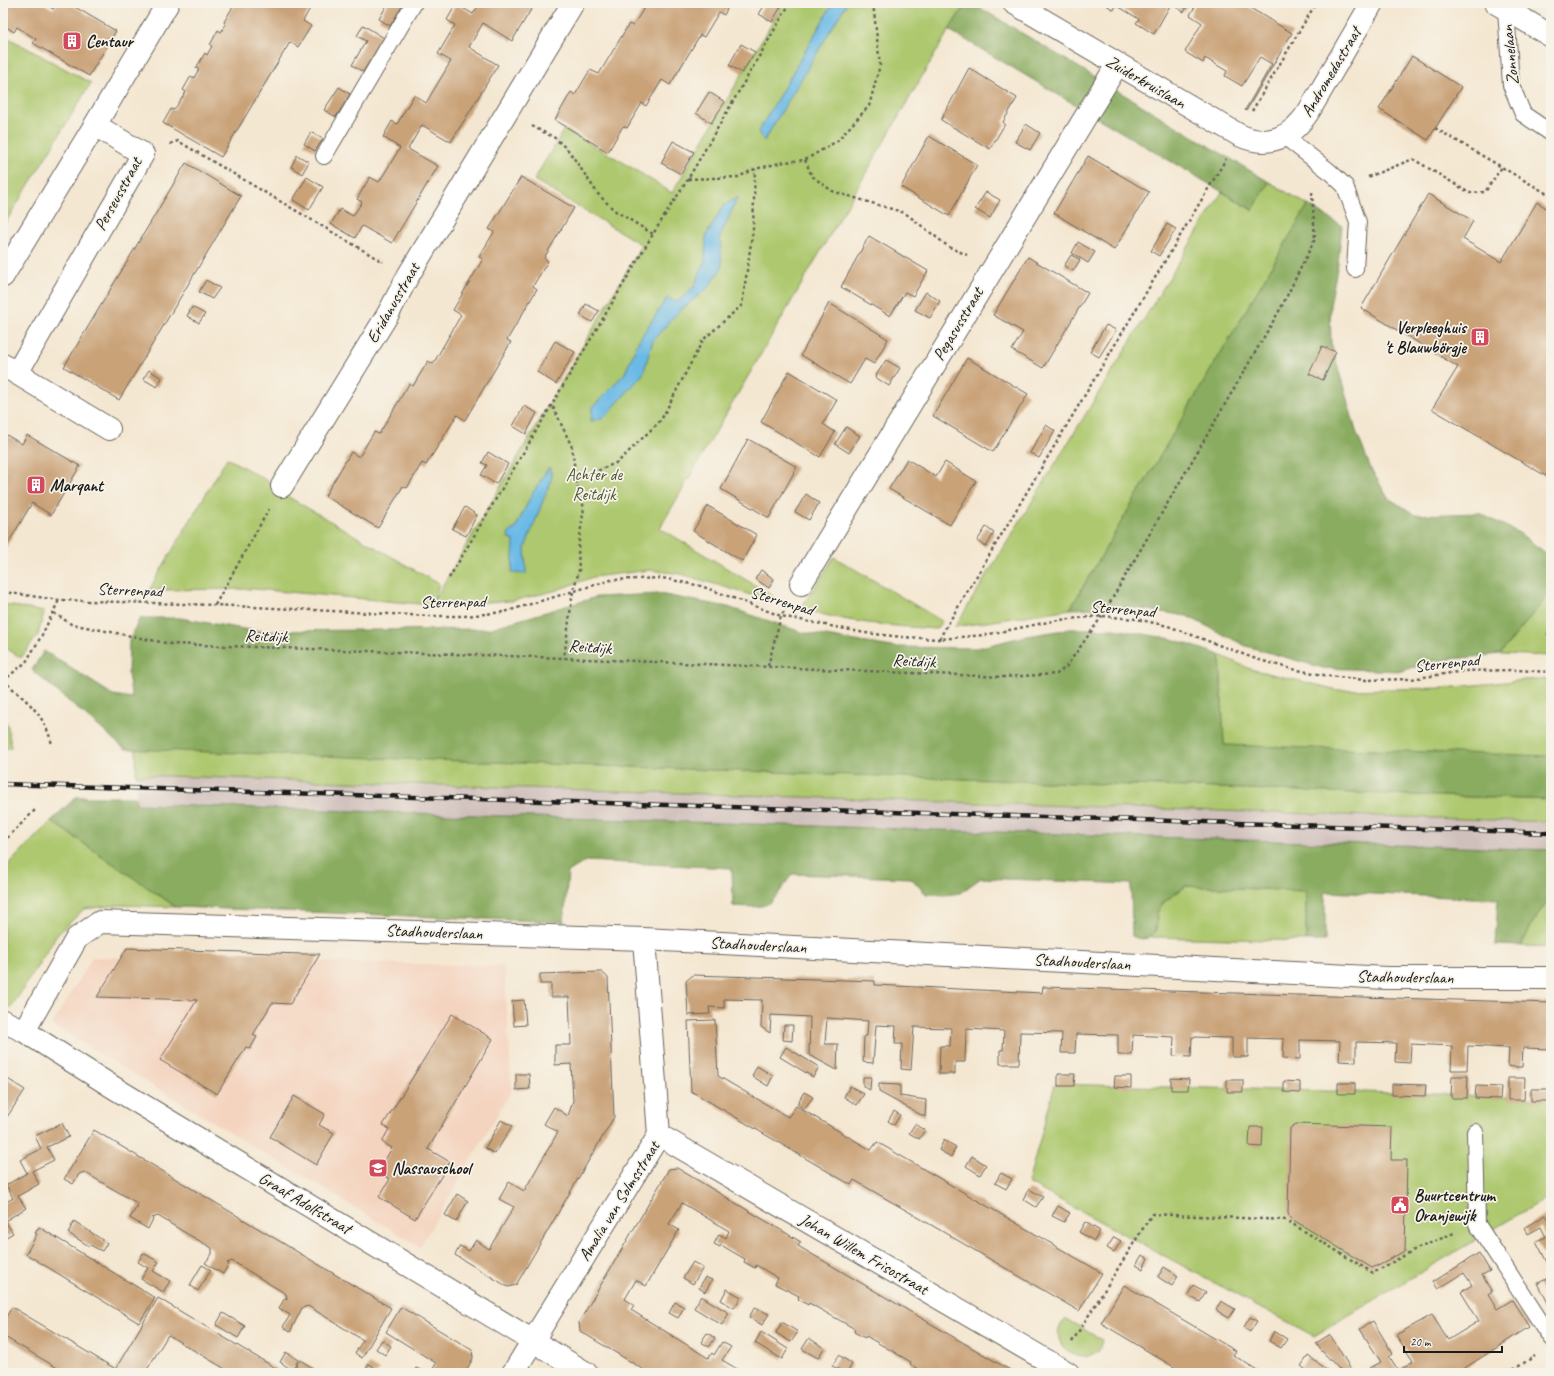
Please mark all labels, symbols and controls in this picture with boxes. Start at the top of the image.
street label: Andromedastraat [1296,21,1367,121]
street label: Zonnelaan [1496,23,1524,86]
building icon: Centaur [61,30,83,52]
place label: Centaur [86,31,134,52]
street label: Zuiderkruislaan [1102,51,1191,114]
street label: Perseusstraat [89,152,148,234]
street label: Eridanusstraat [362,257,426,347]
street label: Pegasusstraat [928,282,989,364]
place label: Verpleeghuis 't Blauwbörgje [1385,317,1468,358]
building icon: Verpleeghuis 't Blauwbörgje [1469,326,1491,348]
park label: Achter de Reitdijk [566,464,623,505]
building icon: Marqant [25,474,47,496]
place label: Marqant [50,475,105,496]
street label: Sterrenpad [97,578,165,602]
street label: Sterrenpad [748,581,818,621]
street label: Sterrenpad [420,591,488,613]
street label: Sterrenpad [1090,596,1159,623]
street label: Reitdijk [244,625,290,647]
street label: Reitdijk [568,635,614,659]
street label: Reitdijk [892,649,938,673]
street label: Sterrenpad [1413,649,1483,677]
street label: Stadhouderslaan [385,920,483,944]
street label: Stadhouderslaan [709,932,807,958]
street label: Stadhouderslaan [1033,949,1131,975]
street label: Stadhouderslaan [1356,966,1454,988]
street label: Amalia van Solmsstraat [574,1135,666,1265]
school or university icon: Nassauschool [367,1157,389,1179]
place label: Nassauschool [392,1158,474,1179]
street label: Graaf Adolfstraat [255,1167,357,1240]
place label: Buurtcentrum Oranjewijk [1414,1185,1496,1226]
public building icon: Buurtcentrum Oranjewijk [1389,1194,1411,1216]
street label: Johan Willem Frisostraat [795,1208,934,1300]
scale bar [1404,1328,1502,1354]
text: 20 m [1410,1334,1432,1350]

